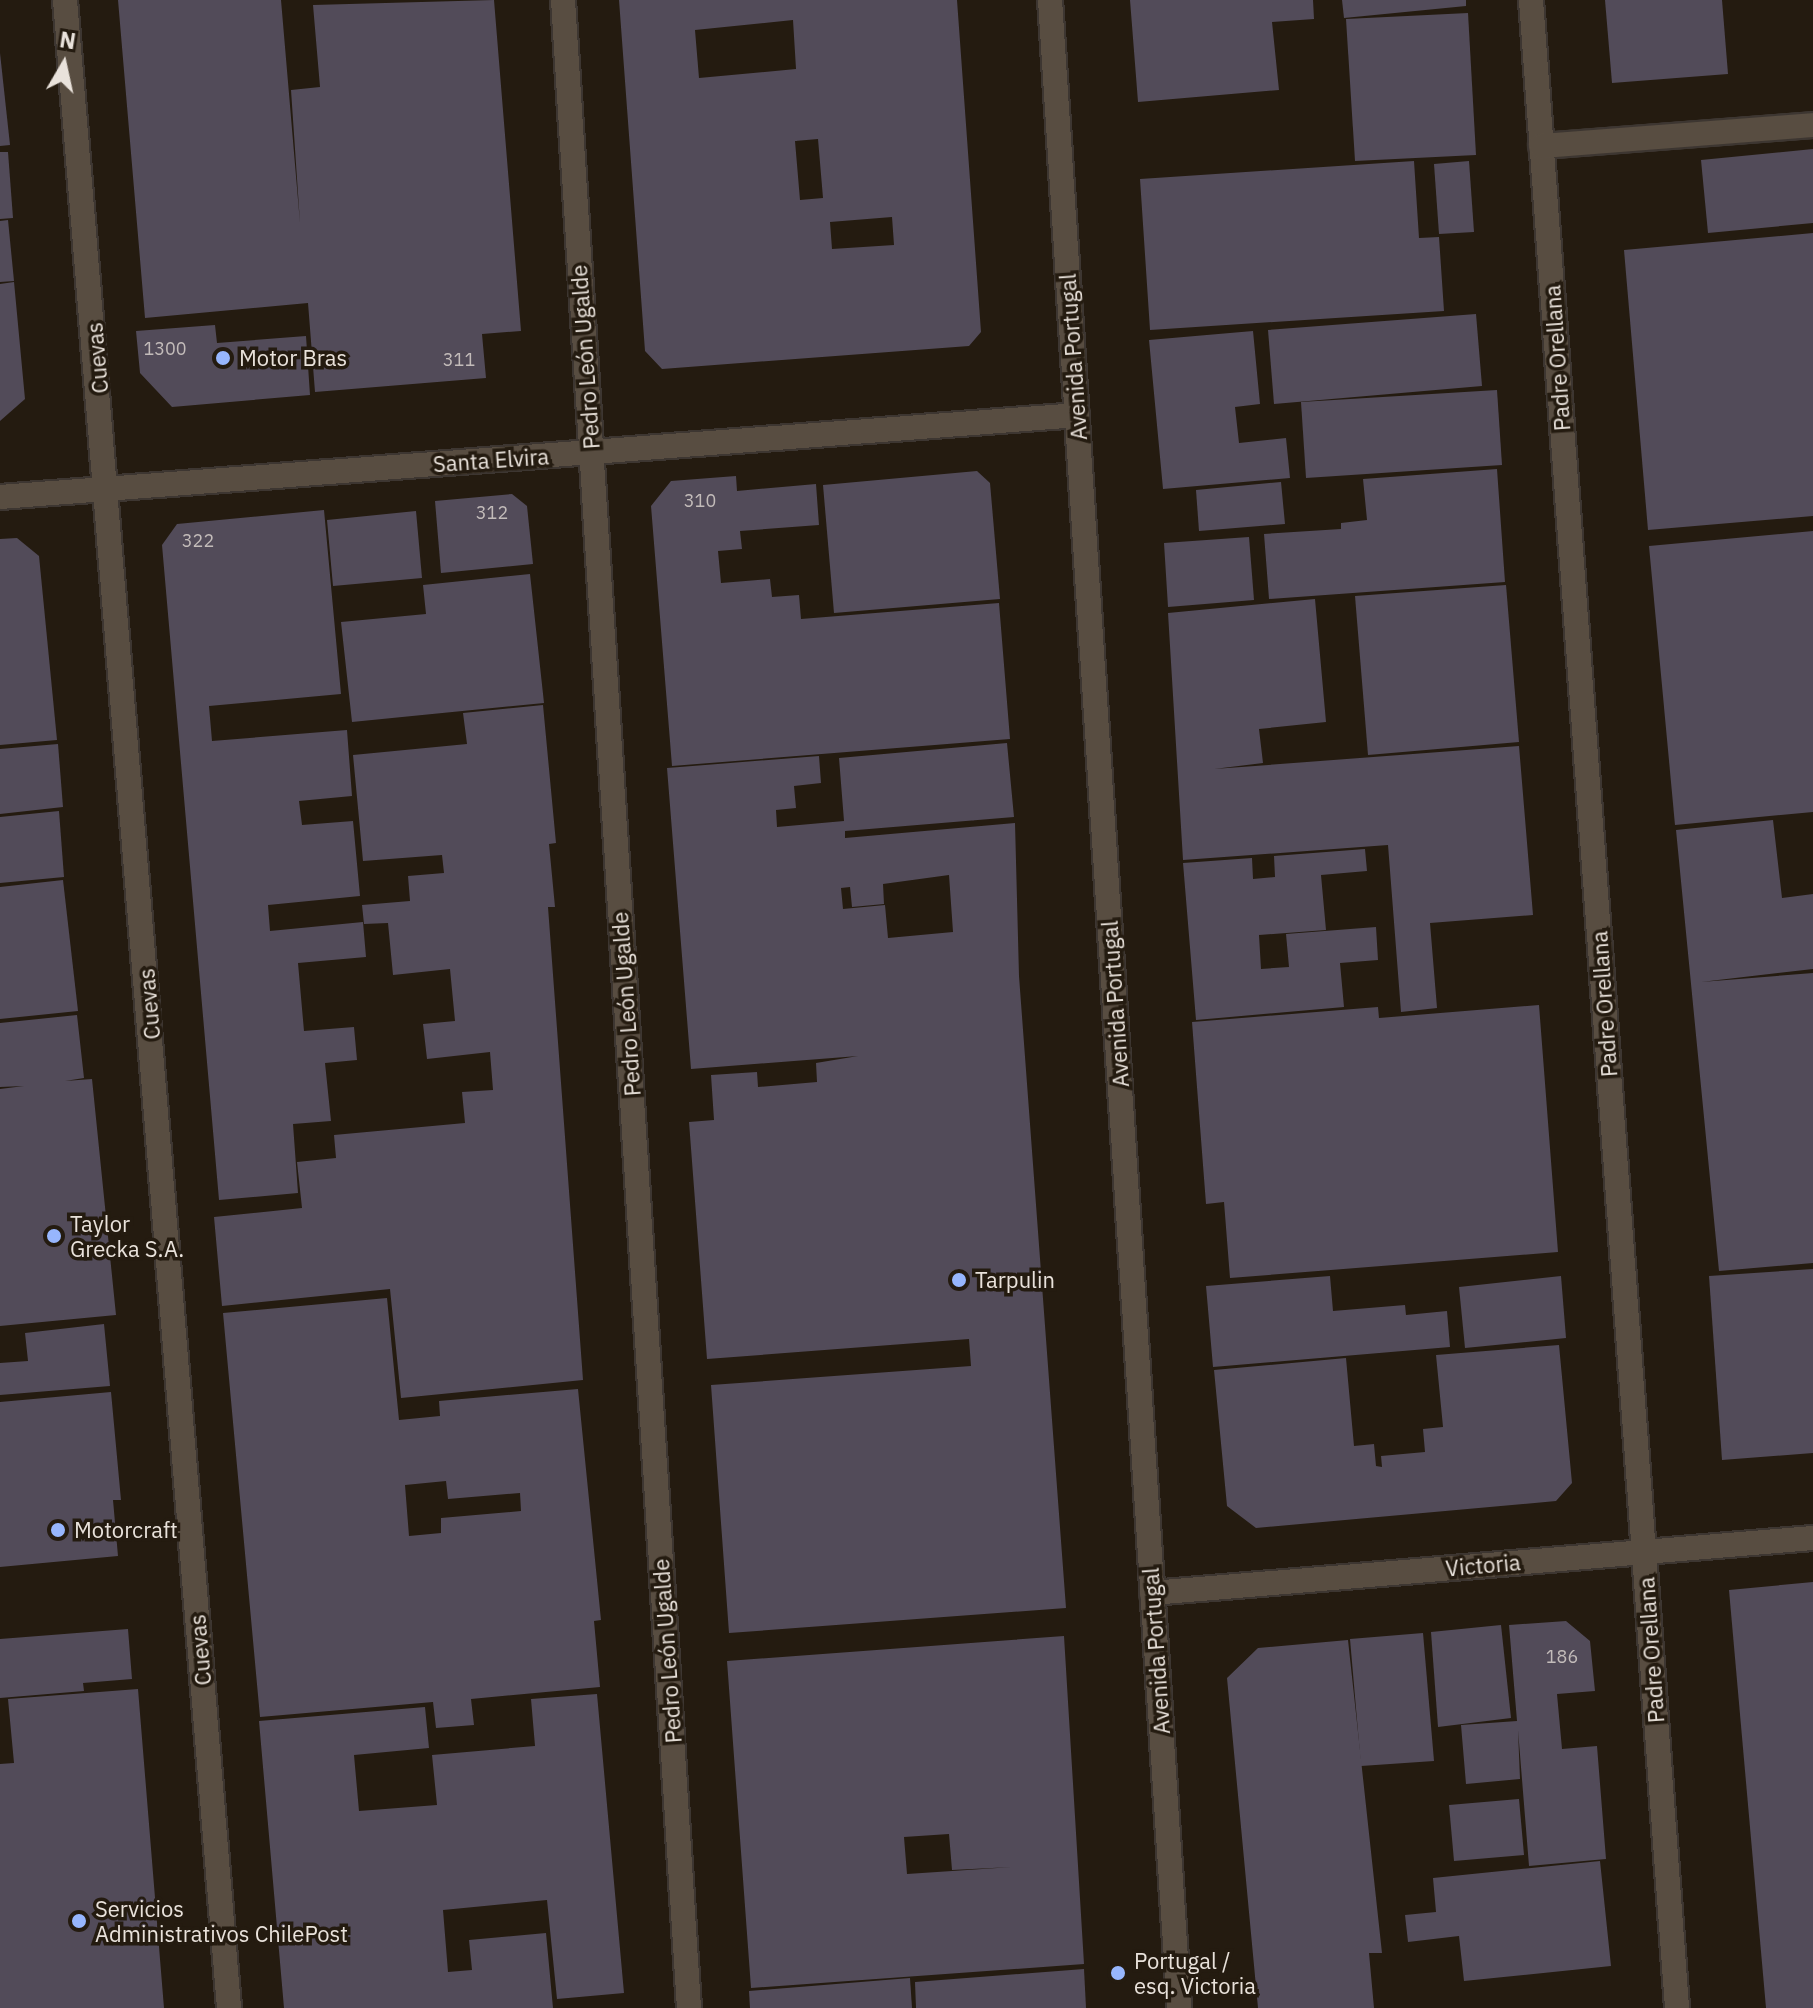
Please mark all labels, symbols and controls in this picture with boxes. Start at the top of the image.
north arrow [24,24,104,104]
text: N [58,24,78,55]
street label: Pedro León Ugalde [565,264,605,450]
street label: Avenida Portugal [1054,273,1092,441]
street label: Padre Orellana [1539,284,1575,432]
street label: Cuevas [81,321,113,395]
house number: 1300 [143,338,187,360]
place label: Motor Bras [239,345,347,371]
marker: Motor Bras [214,349,232,367]
house number: 311 [443,349,475,371]
street label: Santa Elvira [432,443,550,477]
house number: 310 [684,490,716,512]
house number: 312 [476,502,508,524]
house number: 322 [182,530,214,552]
street label: Pedro León Ugalde [606,911,646,1097]
street label: Avenida Portugal [1096,920,1134,1088]
street label: Padre Orellana [1586,930,1622,1078]
street label: Cuevas [133,967,165,1041]
place label: Taylor Grecka S.A. [70,1210,184,1262]
marker: Taylor Grecka S.A. [45,1227,63,1245]
place label: Tarpulin [975,1267,1055,1293]
marker: Tarpulin [950,1271,968,1289]
place label: Motorcraft [74,1517,178,1543]
marker: Motorcraft [49,1521,67,1539]
street label: Victoria [1444,1549,1522,1581]
street label: Pedro León Ugalde [647,1558,687,1744]
street label: Avenida Portugal [1137,1567,1175,1735]
street label: Padre Orellana [1633,1576,1669,1724]
street label: Cuevas [184,1613,216,1687]
house number: 186 [1546,1646,1578,1668]
place label: Servicios Administrativos ChilePost [95,1895,348,1946]
marker: Servicios Administrativos ChilePost [70,1912,88,1930]
place label: Portugal / esq. Victoria [1134,1947,1256,1998]
marker: Portugal / esq. Victoria [1109,1964,1127,1982]

